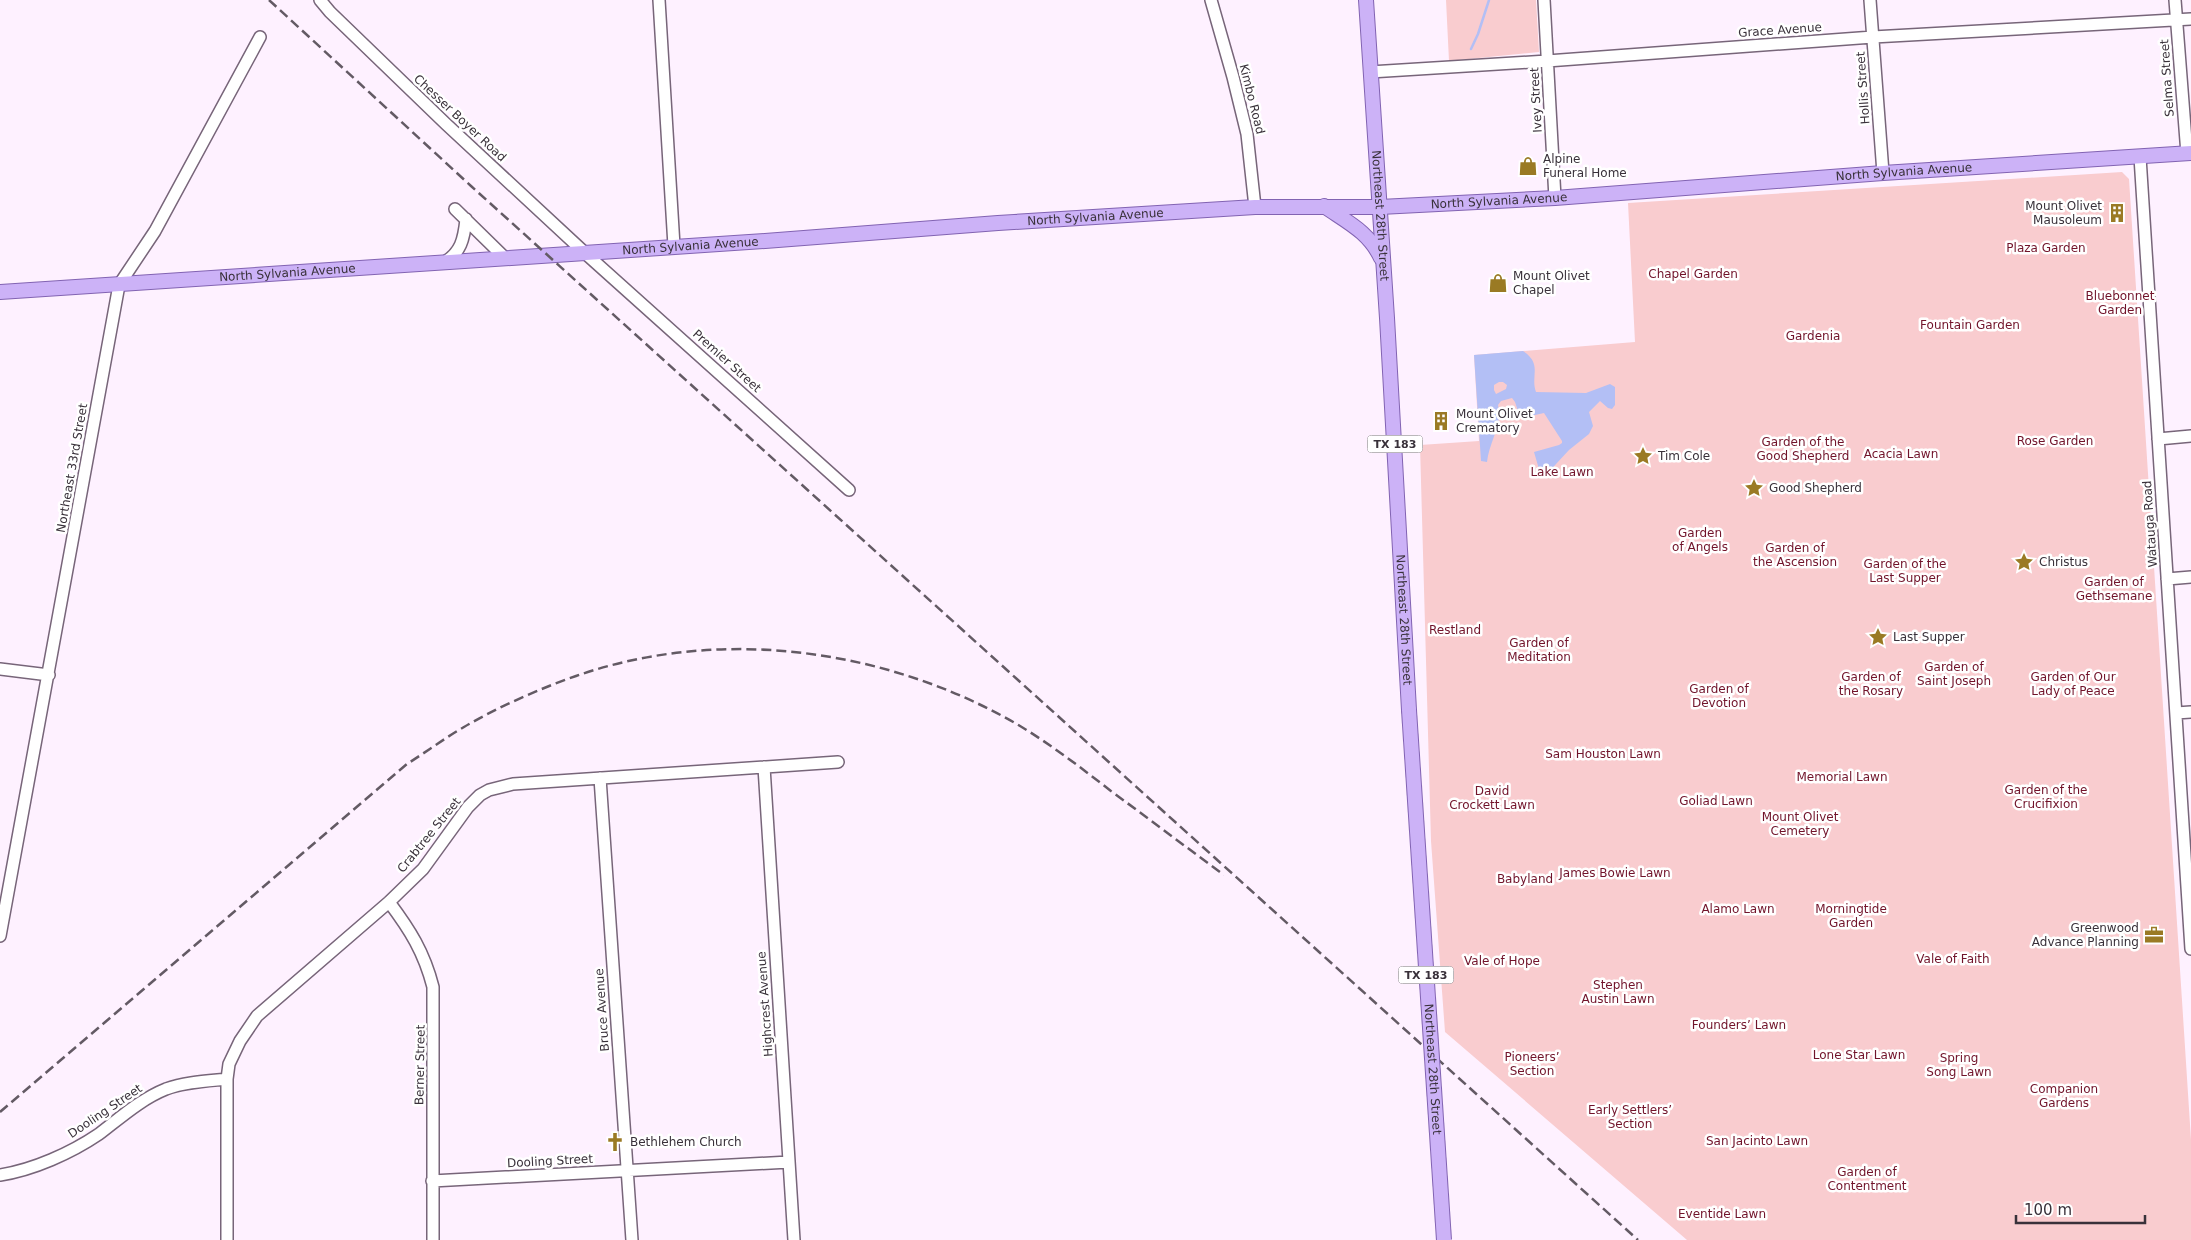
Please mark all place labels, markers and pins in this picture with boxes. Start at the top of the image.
place label: Alpine Funeral Home [1543,152,1627,180]
shop icon: Alpine Funeral Home [1517,155,1539,177]
place label: Mount Olivet Mausoleum [2025,199,2102,227]
building icon: Mount Olivet Mausoleum [2106,202,2128,224]
place label: Mount Olivet Chapel [1513,269,1590,297]
shop icon: Mount Olivet Chapel [1487,272,1509,294]
place label: Mount Olivet Crematory [1456,407,1533,435]
building icon: Mount Olivet Crematory [1430,410,1452,432]
place icon: Tim Cole [1632,445,1654,467]
place label: Tim Cole [1657,449,1710,463]
place icon: Good Shepherd [1743,477,1765,499]
place label: Good Shepherd [1769,481,1862,495]
place icon: Christus [2013,551,2035,573]
place label: Christus [2039,555,2088,569]
place icon: Last Supper [1867,626,1889,648]
place label: Last Supper [1893,630,1965,644]
place label: Greenwood Advance Planning [2032,921,2139,949]
office icon: Greenwood Advance Planning [2143,924,2165,946]
church icon: Bethlehem Church [604,1131,626,1153]
place label: Bethlehem Church [630,1135,742,1149]

